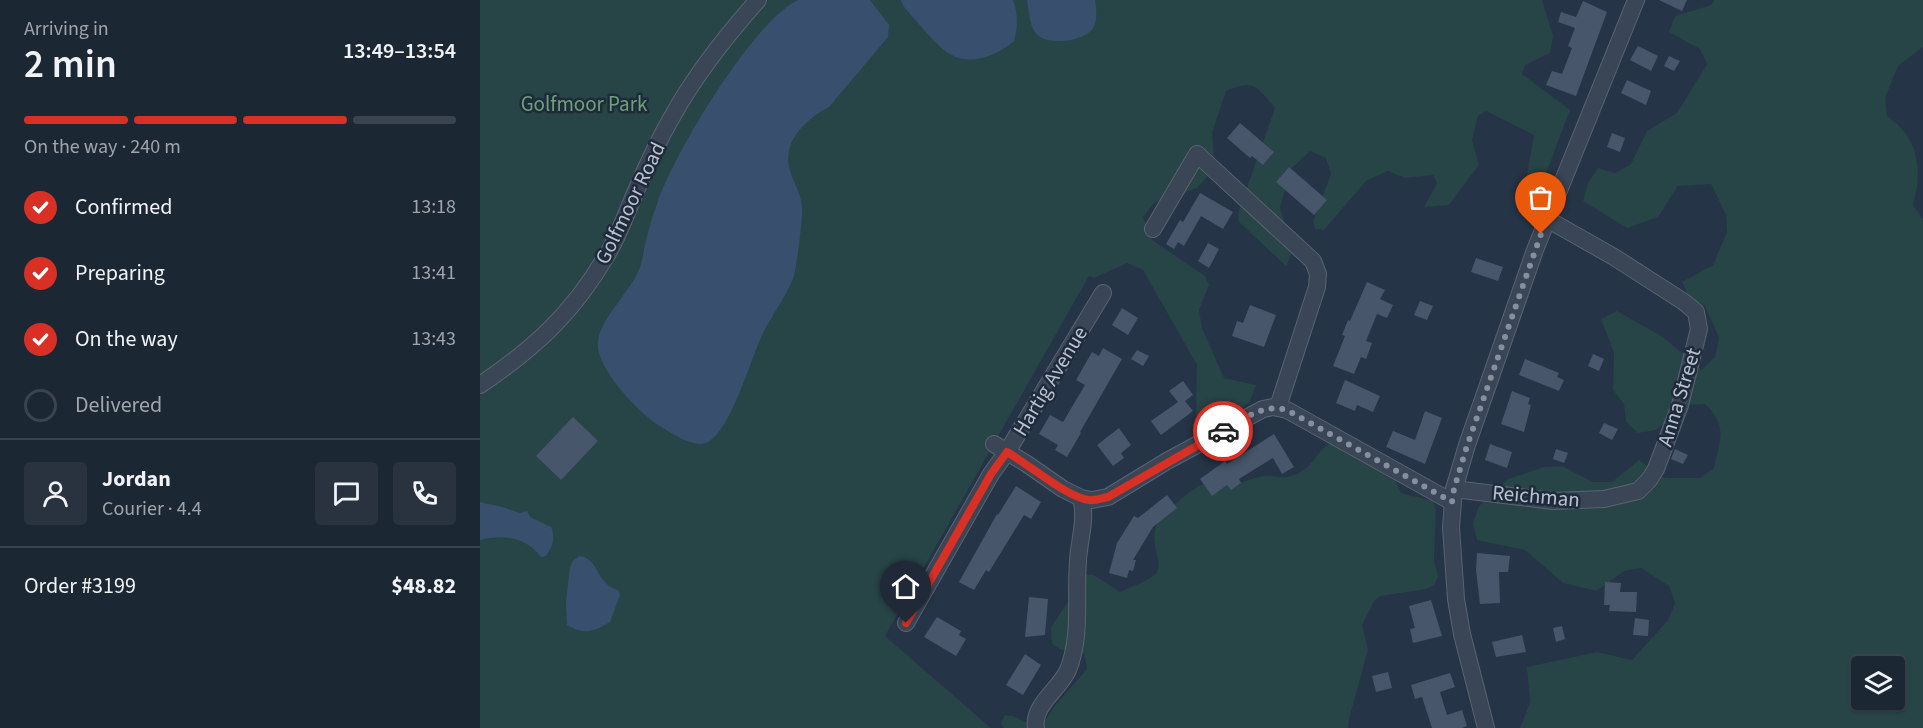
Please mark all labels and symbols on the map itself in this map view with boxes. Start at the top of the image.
park label: Golfmoor Park [521,89,648,119]
street label: Golfmoor Road [587,137,673,269]
pin [1515,172,1566,234]
street label: Hartig Avenue [1005,320,1095,442]
street label: Anna Street [1650,344,1708,450]
courier [1193,401,1253,461]
street label: Reichman [1491,477,1581,515]
pin [880,561,931,623]

